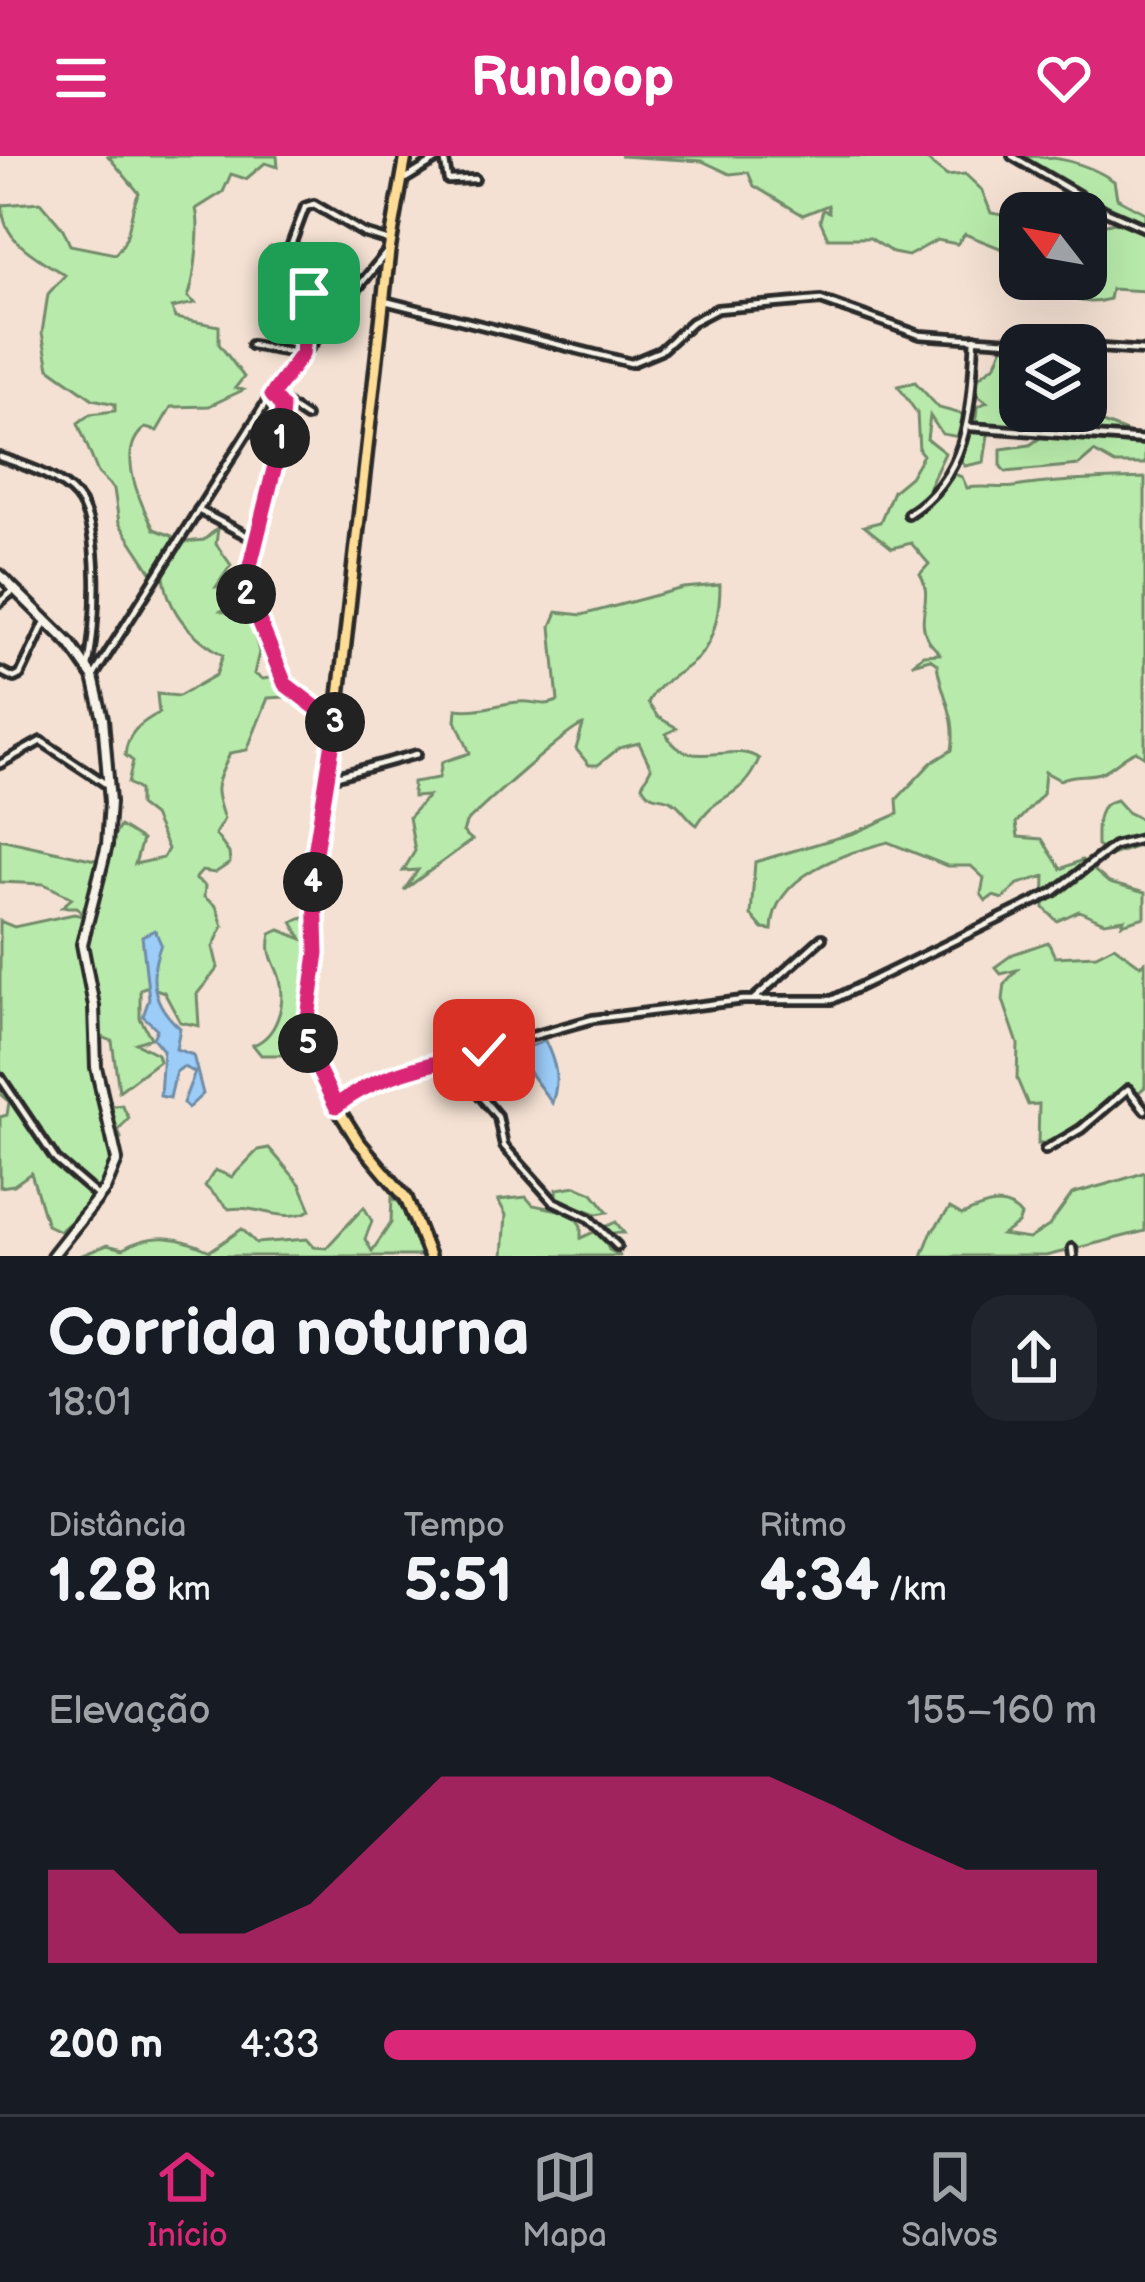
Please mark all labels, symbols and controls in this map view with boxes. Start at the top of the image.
icon: menu [48,45,114,111]
icon: heart [1031,45,1097,111]
text: Runloop [471,46,674,111]
north arrow [999,192,1107,300]
map controls [999,192,1107,432]
pin [258,242,360,344]
icon: arrive [276,260,342,326]
button: layers [999,324,1107,432]
pin: 1 [250,408,310,468]
text: 1 [273,418,287,458]
pin: 2 [216,564,276,624]
text: 2 [236,574,256,614]
pin: 3 [305,692,365,752]
text: 3 [325,702,345,742]
pin: 4 [283,852,343,912]
text: 4 [303,862,323,902]
pin [433,999,535,1101]
pin: 5 [278,1013,338,1073]
icon: check [451,1017,517,1083]
text: 5 [298,1023,318,1063]
text: Corrida noturna [48,1295,530,1374]
button: share [971,1295,1097,1421]
text: 18:01 [48,1380,132,1427]
text: Distância [48,1506,187,1546]
text: Tempo [404,1506,505,1546]
text: Ritmo [759,1506,847,1546]
text: 1.28 [48,1546,158,1618]
text: 5:51 [404,1546,513,1618]
text: 4:34 [759,1546,879,1618]
text: km [158,1570,211,1610]
text: /km [879,1570,947,1610]
text: Elevação [48,1688,211,1735]
text: 155–160 m [907,1688,1097,1735]
text: 200 m [48,2022,163,2069]
text: 4:33 [240,2022,320,2069]
tab: Início [147,2144,228,2256]
tab: Mapa [522,2144,607,2256]
tab: Salvos [901,2144,998,2256]

